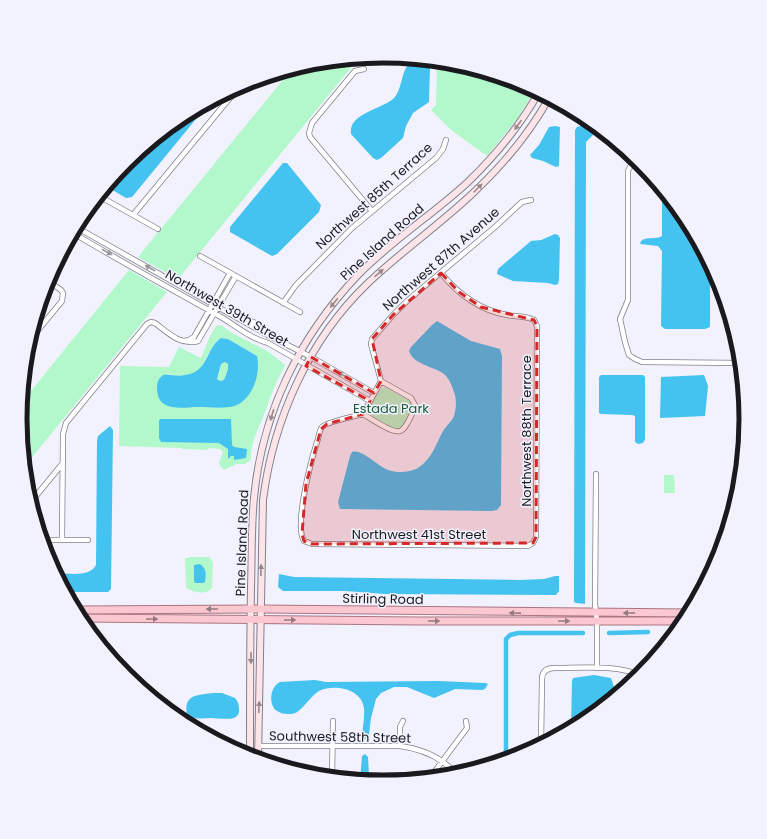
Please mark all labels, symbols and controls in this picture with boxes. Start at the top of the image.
one-way arrow [514,120,522,130]
street label: Northwest 85th Terrace [311,138,437,254]
one-way arrow [473,183,483,193]
street label: Pine Island Road [336,199,428,285]
street label: Northwest 87th Avenue [378,203,504,315]
one-way arrow [101,249,113,256]
one-way arrow [144,265,156,272]
street label: Northwest 39th Street [162,265,292,351]
one-way arrow [375,269,384,278]
one-way arrow [330,297,339,308]
street label: Northwest 88th Terrace [517,355,536,507]
one-way arrow [337,372,348,379]
park label: Estada Park [353,399,429,418]
one-way arrow [269,410,275,422]
street label: Pine Island Road [231,489,253,597]
street label: Northwest 41st Street [352,525,486,544]
one-way arrow [258,563,264,576]
street label: Stirling Road [342,589,424,609]
one-way arrow [205,606,218,612]
one-way arrow [508,610,521,616]
one-way arrow [622,610,635,616]
one-way arrow [146,616,159,622]
one-way arrow [284,617,297,623]
one-way arrow [428,618,441,624]
one-way arrow [558,618,571,624]
one-way arrow [248,652,254,665]
one-way arrow [256,700,262,713]
street label: Southwest 58th Street [269,726,411,748]

